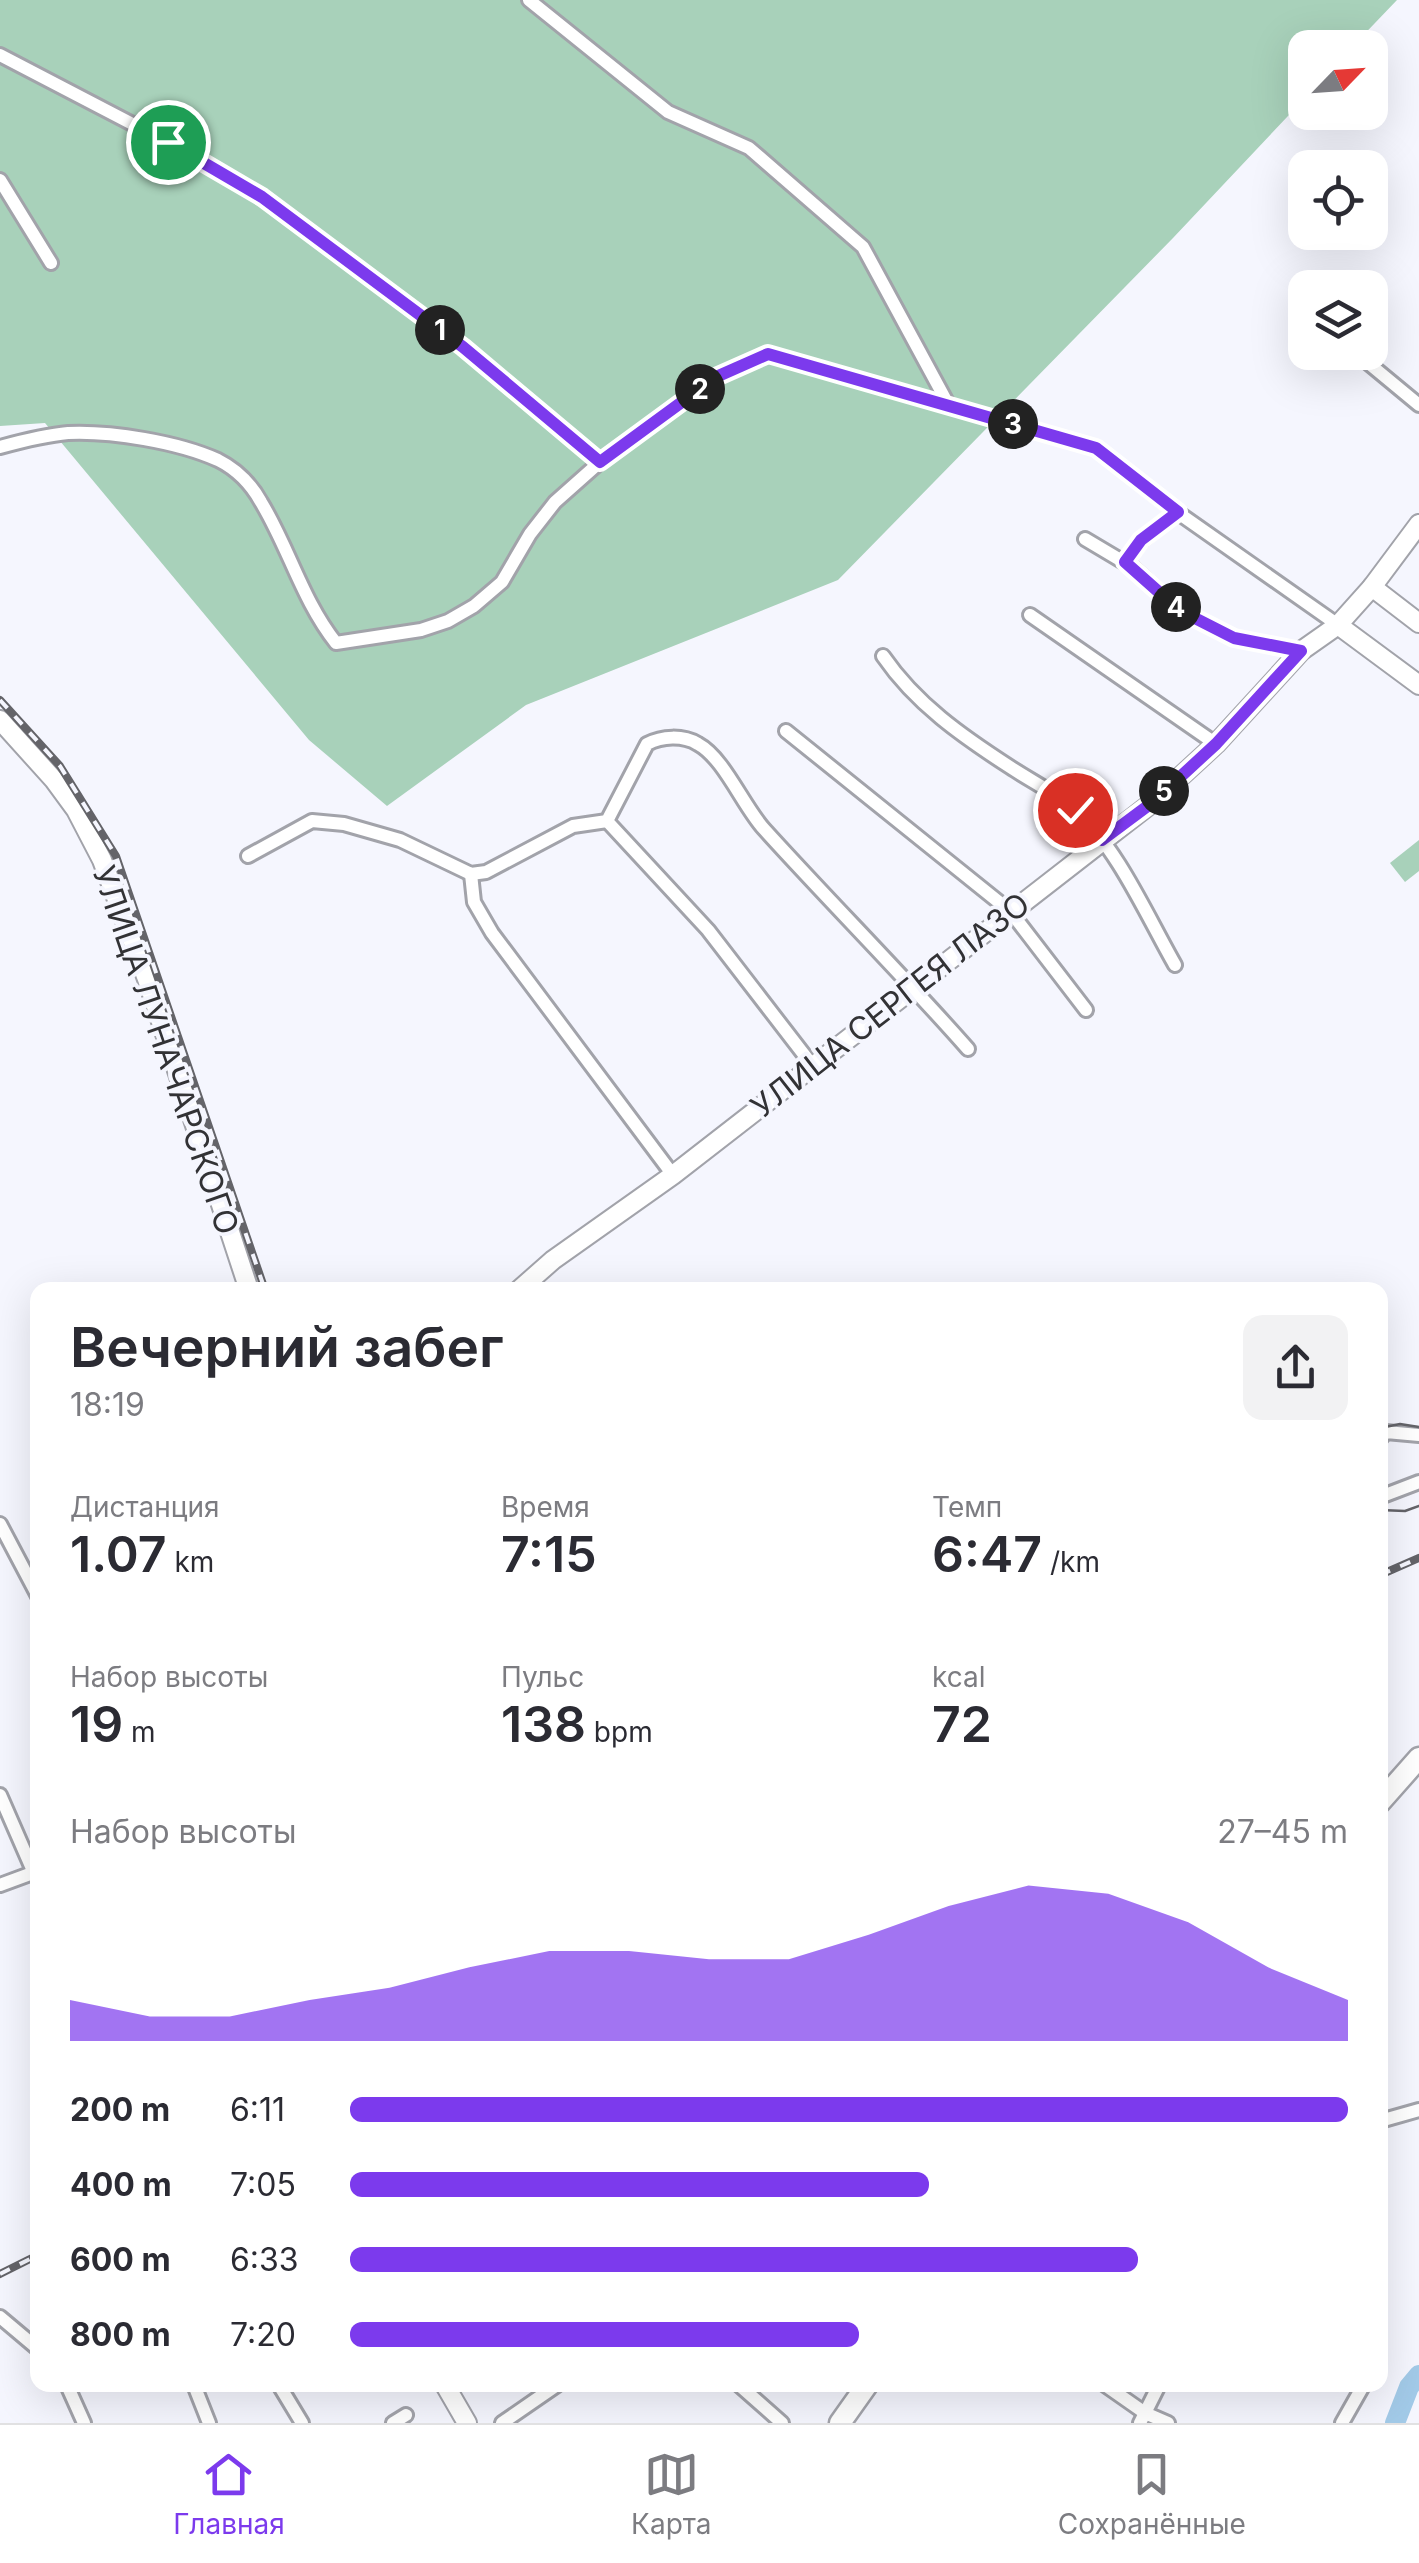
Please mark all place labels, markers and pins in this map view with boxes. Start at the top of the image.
pin [126,100,211,185]
pin: 1 [415,305,465,355]
pin: 2 [675,364,725,414]
pin: 3 [988,399,1038,449]
pin: 4 [1151,582,1201,632]
pin: 5 [1139,766,1189,816]
pin [1033,768,1118,853]

